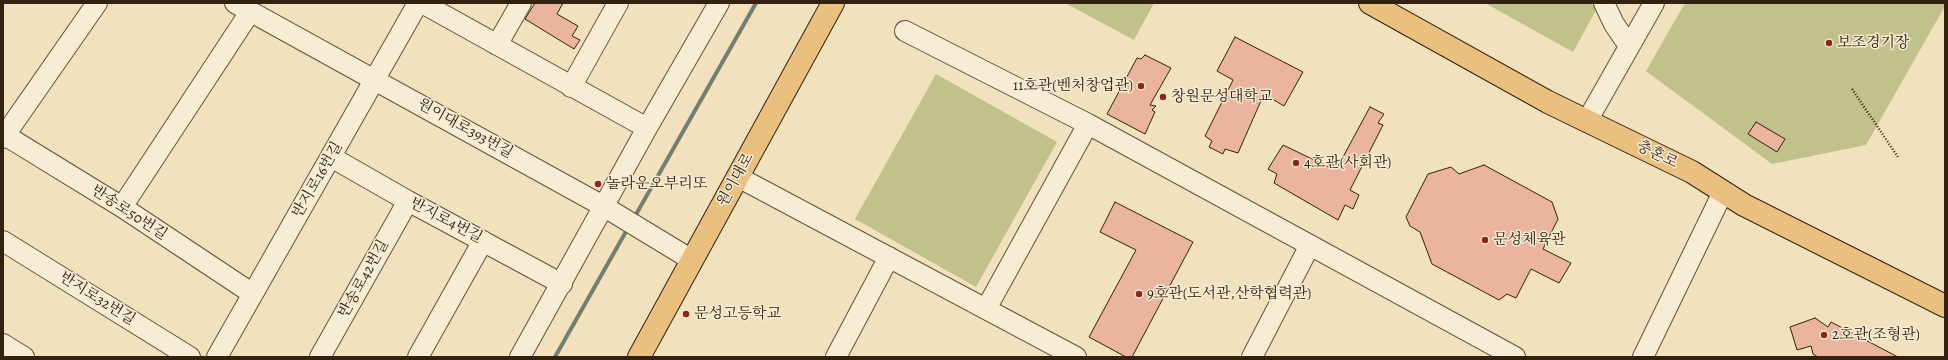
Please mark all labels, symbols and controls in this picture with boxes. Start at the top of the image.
place label: 보조경기장 [1837,34,1909,52]
marker: 보조경기장 [1824,38,1834,48]
place label: 11호관(벤처창업관) [1013,77,1133,95]
marker: 11호관(벤처창업관) [1136,81,1146,91]
place label: 창원문성대학교 [1171,88,1272,106]
marker: 창원문성대학교 [1158,92,1168,102]
street label: 원이대로393번길 [414,95,516,163]
street label: 충혼로 [1634,137,1680,173]
street label: 반지로16번길 [289,139,347,221]
street label: 원이대로 [714,150,758,210]
place label: 4호관(사회관) [1304,154,1391,172]
marker: 4호관(사회관) [1291,158,1301,168]
place label: 놀라운오부리또 [606,175,707,193]
marker: 놀라운오부리또 [593,179,603,189]
street label: 반송로50번길 [88,182,170,244]
street label: 반지로4번길 [407,194,485,248]
place label: 문성체육관 [1493,231,1565,249]
marker: 문성체육관 [1480,235,1490,245]
street label: 반송로42번길 [335,237,393,321]
street label: 반지로32번길 [56,269,138,329]
place label: 9호관(도서관,산학협력관) [1147,285,1311,303]
marker: 9호관(도서관,산학협력관) [1134,289,1144,299]
place label: 문성고등학교 [694,305,781,323]
marker: 문성고등학교 [681,309,691,319]
place label: 2호관(조형관) [1832,326,1920,344]
marker: 2호관(조형관) [1819,330,1829,340]

